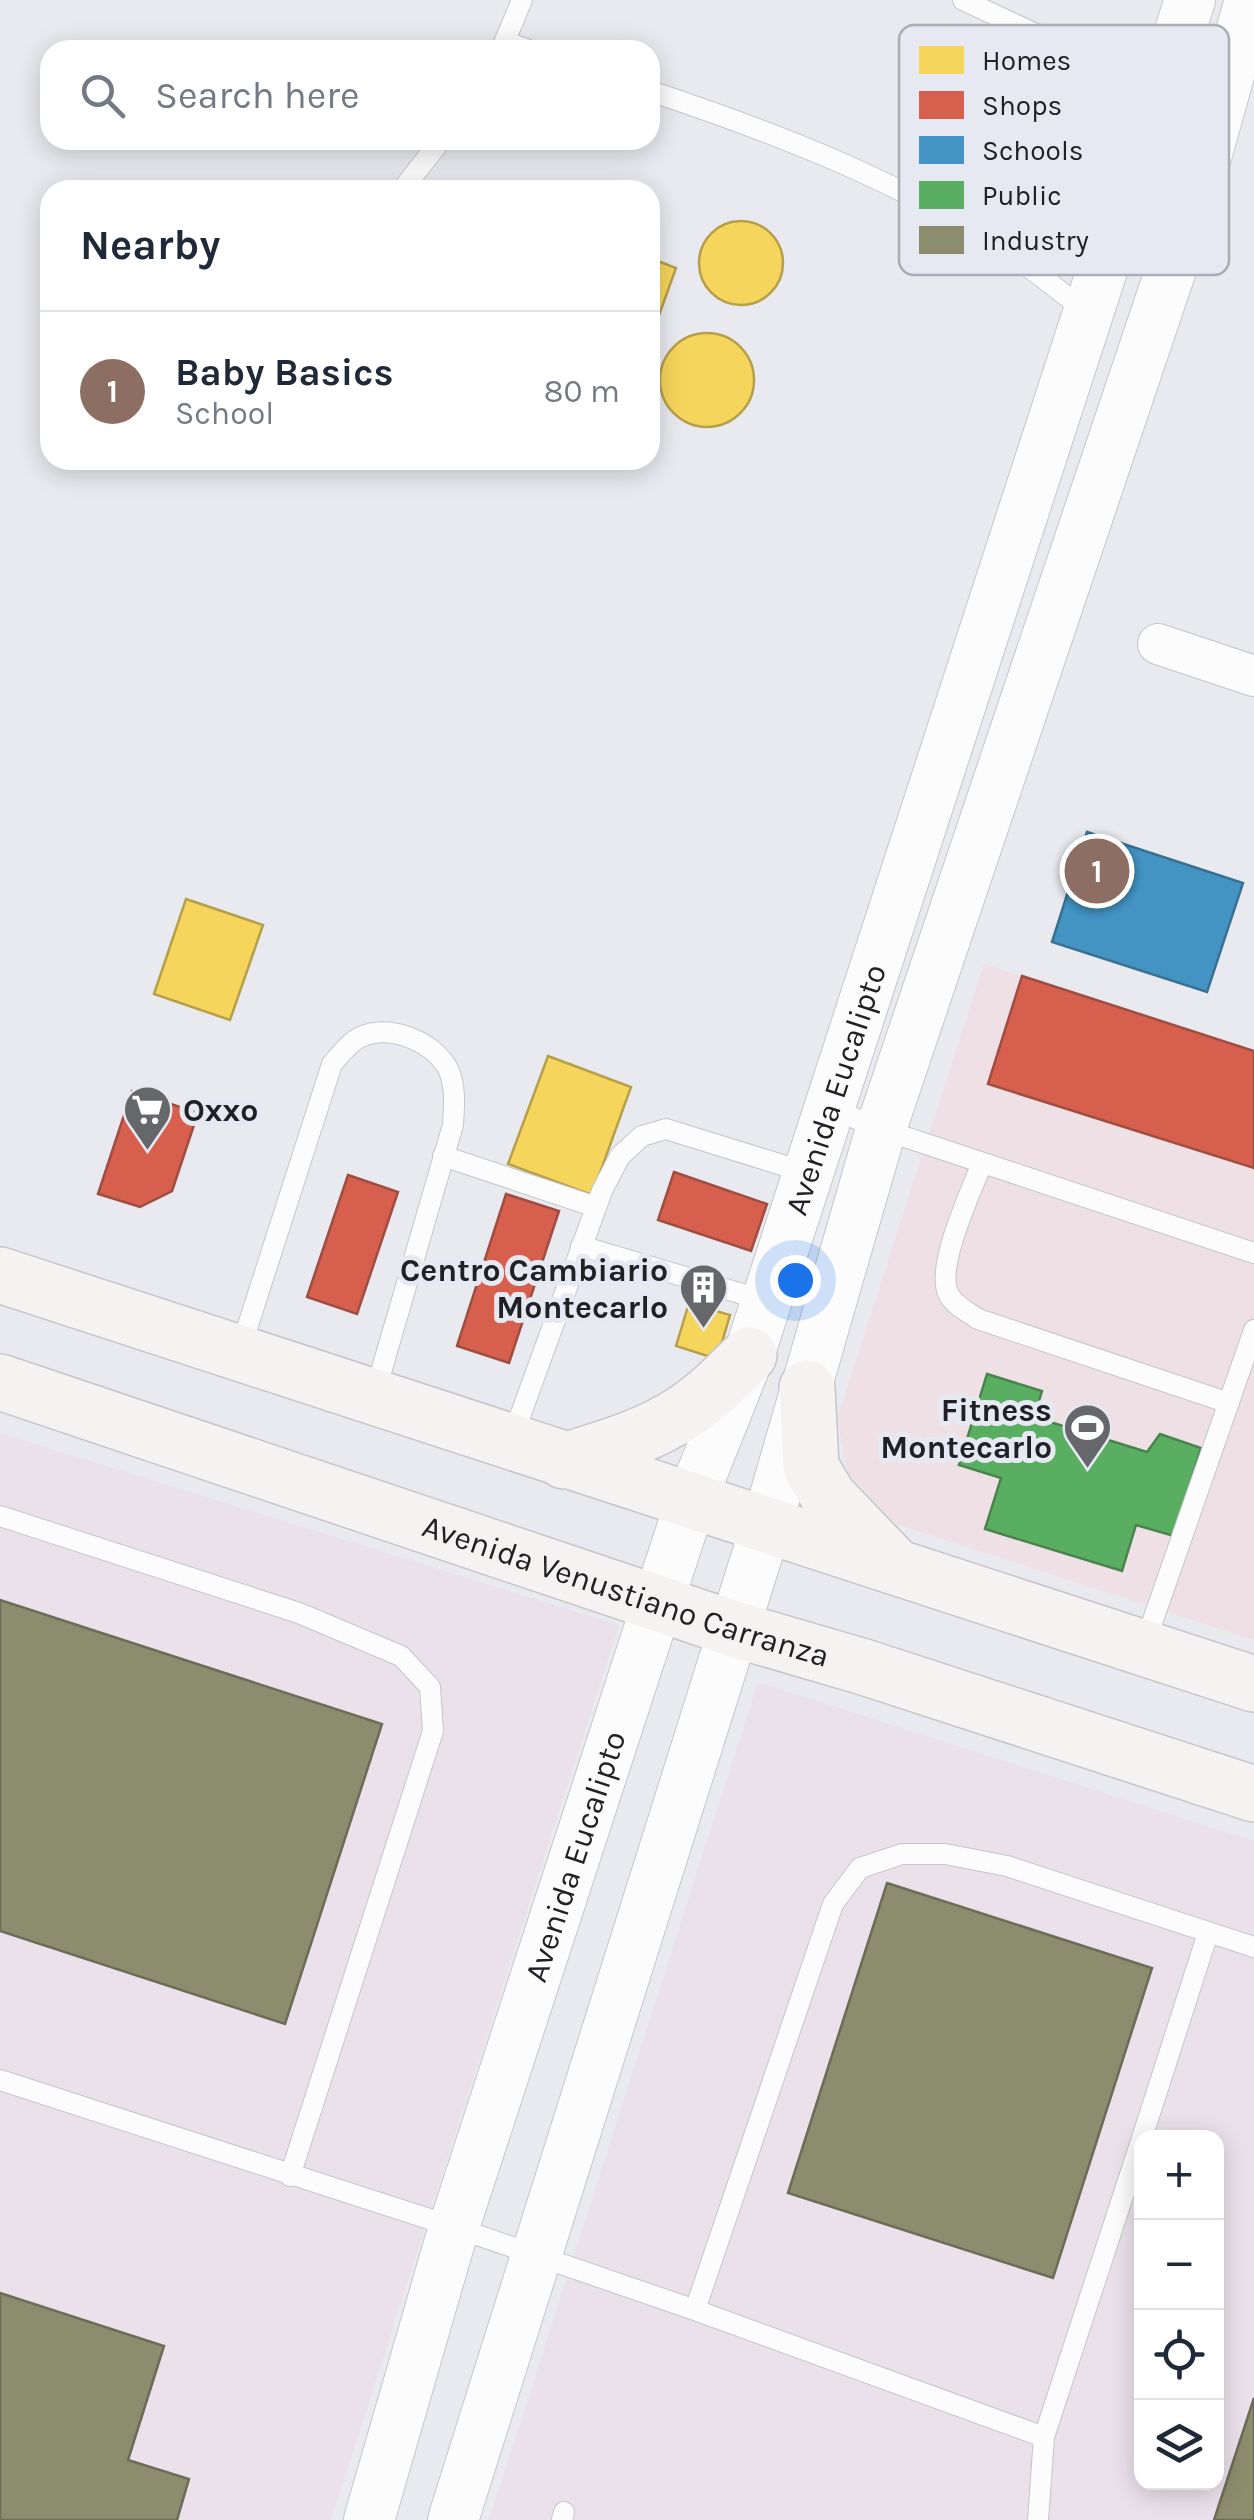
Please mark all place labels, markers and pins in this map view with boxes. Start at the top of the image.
pin: 1 [1064,834,1130,908]
supermarket icon: Oxxo [122,1084,174,1152]
place label: Oxxo [183,1092,258,1129]
place label: Centro Cambiario Montecarlo [400,1252,668,1326]
building icon: Centro Cambiario Montecarlo [677,1262,729,1330]
place label: Fitness Montecarlo [880,1392,1052,1466]
sports icon: Fitness Montecarlo [1061,1402,1113,1470]

